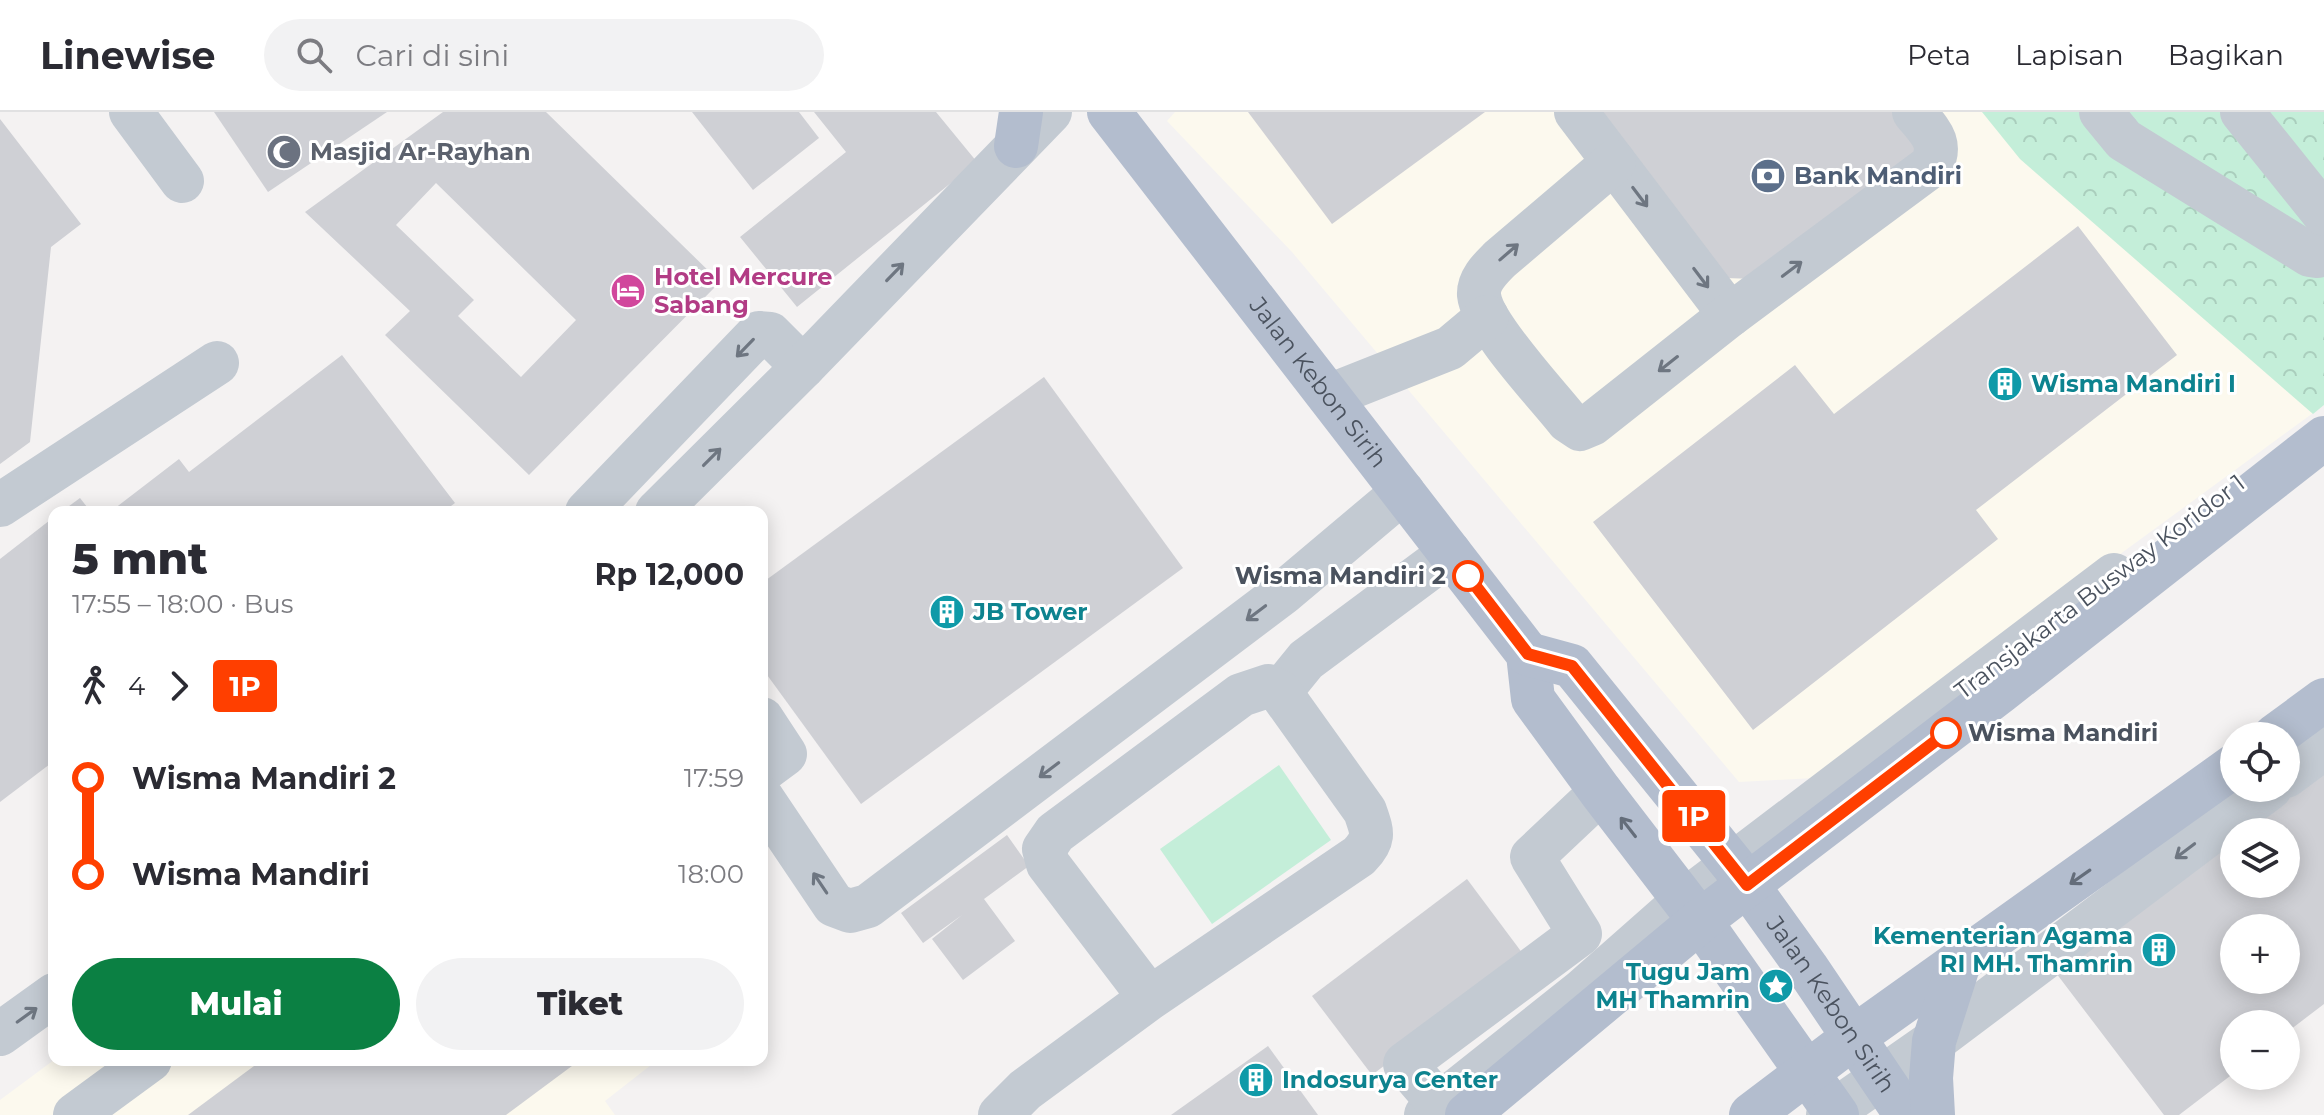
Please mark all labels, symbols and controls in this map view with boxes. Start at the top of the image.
search box [264,19,824,91]
text: Linewise [40,32,216,79]
icon: search [292,33,336,77]
text: Cari di sini [356,37,509,74]
text: Peta [1907,38,1971,72]
text: Lapisan [2015,38,2124,72]
text: Bagikan [2168,38,2284,72]
mosque icon: Masjid Ar-Rayhan [265,133,303,171]
place label: Masjid Ar-Rayhan [310,137,531,166]
bank icon: Bank Mandiri [1749,157,1787,195]
place label: Bank Mandiri [1794,161,1962,190]
one-way arrow [1631,186,1648,207]
one-way arrow [1498,243,1518,261]
one-way arrow [1781,260,1802,277]
place label: Hotel Mercure Sabang [654,262,832,319]
one-way arrow [885,262,904,282]
one-way arrow [1692,266,1709,288]
hotel icon: Hotel Mercure Sabang [609,272,647,310]
street label: Jalan Kebon Sirih [1243,290,1394,473]
one-way arrow [736,338,755,357]
one-way arrow [1658,355,1679,372]
building icon: Wisma Mandiri I [1986,365,2024,403]
place label: Wisma Mandiri I [2031,369,2236,398]
one-way arrow [702,448,721,467]
street label: Transjakarta Busway Koridor 1 [1949,468,2250,705]
text: 5 mnt [72,531,208,585]
text: Rp 12,000 [594,556,744,593]
place label: Wisma Mandiri 2 [1235,561,1446,590]
marker: Wisma Mandiri 2 [1453,561,1483,591]
text: 17:55 – 18:00 · Bus [72,588,293,620]
building icon: JB Tower [928,593,966,631]
place label: JB Tower [972,597,1088,626]
one-way arrow [1246,605,1267,622]
icon: walk [72,664,116,708]
icon: forward [157,664,201,708]
text: 1P [229,669,261,703]
text: 4 [128,670,145,702]
marker: Wisma Mandiri [1931,718,1961,748]
place label: Wisma Mandiri [1968,718,2158,747]
map controls [2220,722,2300,1090]
button: locate [2220,722,2300,802]
text: Wisma Mandiri 2 [132,760,396,797]
one-way arrow [1038,761,1060,778]
text: 17:59 [684,762,744,794]
line badge: 1P [1658,790,1730,842]
text: 1P [1678,799,1710,833]
one-way arrow [1619,817,1636,838]
button: layers [2220,818,2300,898]
one-way arrow [2175,843,2197,860]
text: Wisma Mandiri [132,856,370,893]
text: 18:00 [678,858,744,890]
one-way arrow [2069,869,2091,885]
one-way arrow [811,873,828,895]
street label: Jalan Kebon Sirih [1760,910,1902,1098]
button: + [2220,914,2300,994]
place label: Kementerian Agama RI MH. Thamrin [1873,921,2133,978]
building icon: Kementerian Agama RI MH. Thamrin [2140,931,2178,969]
place label: Tugu Jam MH Thamrin [1595,957,1750,1014]
button: Mulai [72,958,400,1050]
button: Tiket [416,958,744,1050]
place icon: Tugu Jam MH Thamrin [1757,967,1795,1005]
one-way arrow [16,1007,37,1024]
button: − [2220,1010,2300,1090]
building icon: Indosurya Center [1237,1061,1275,1099]
place label: Indosurya Center [1282,1065,1498,1094]

